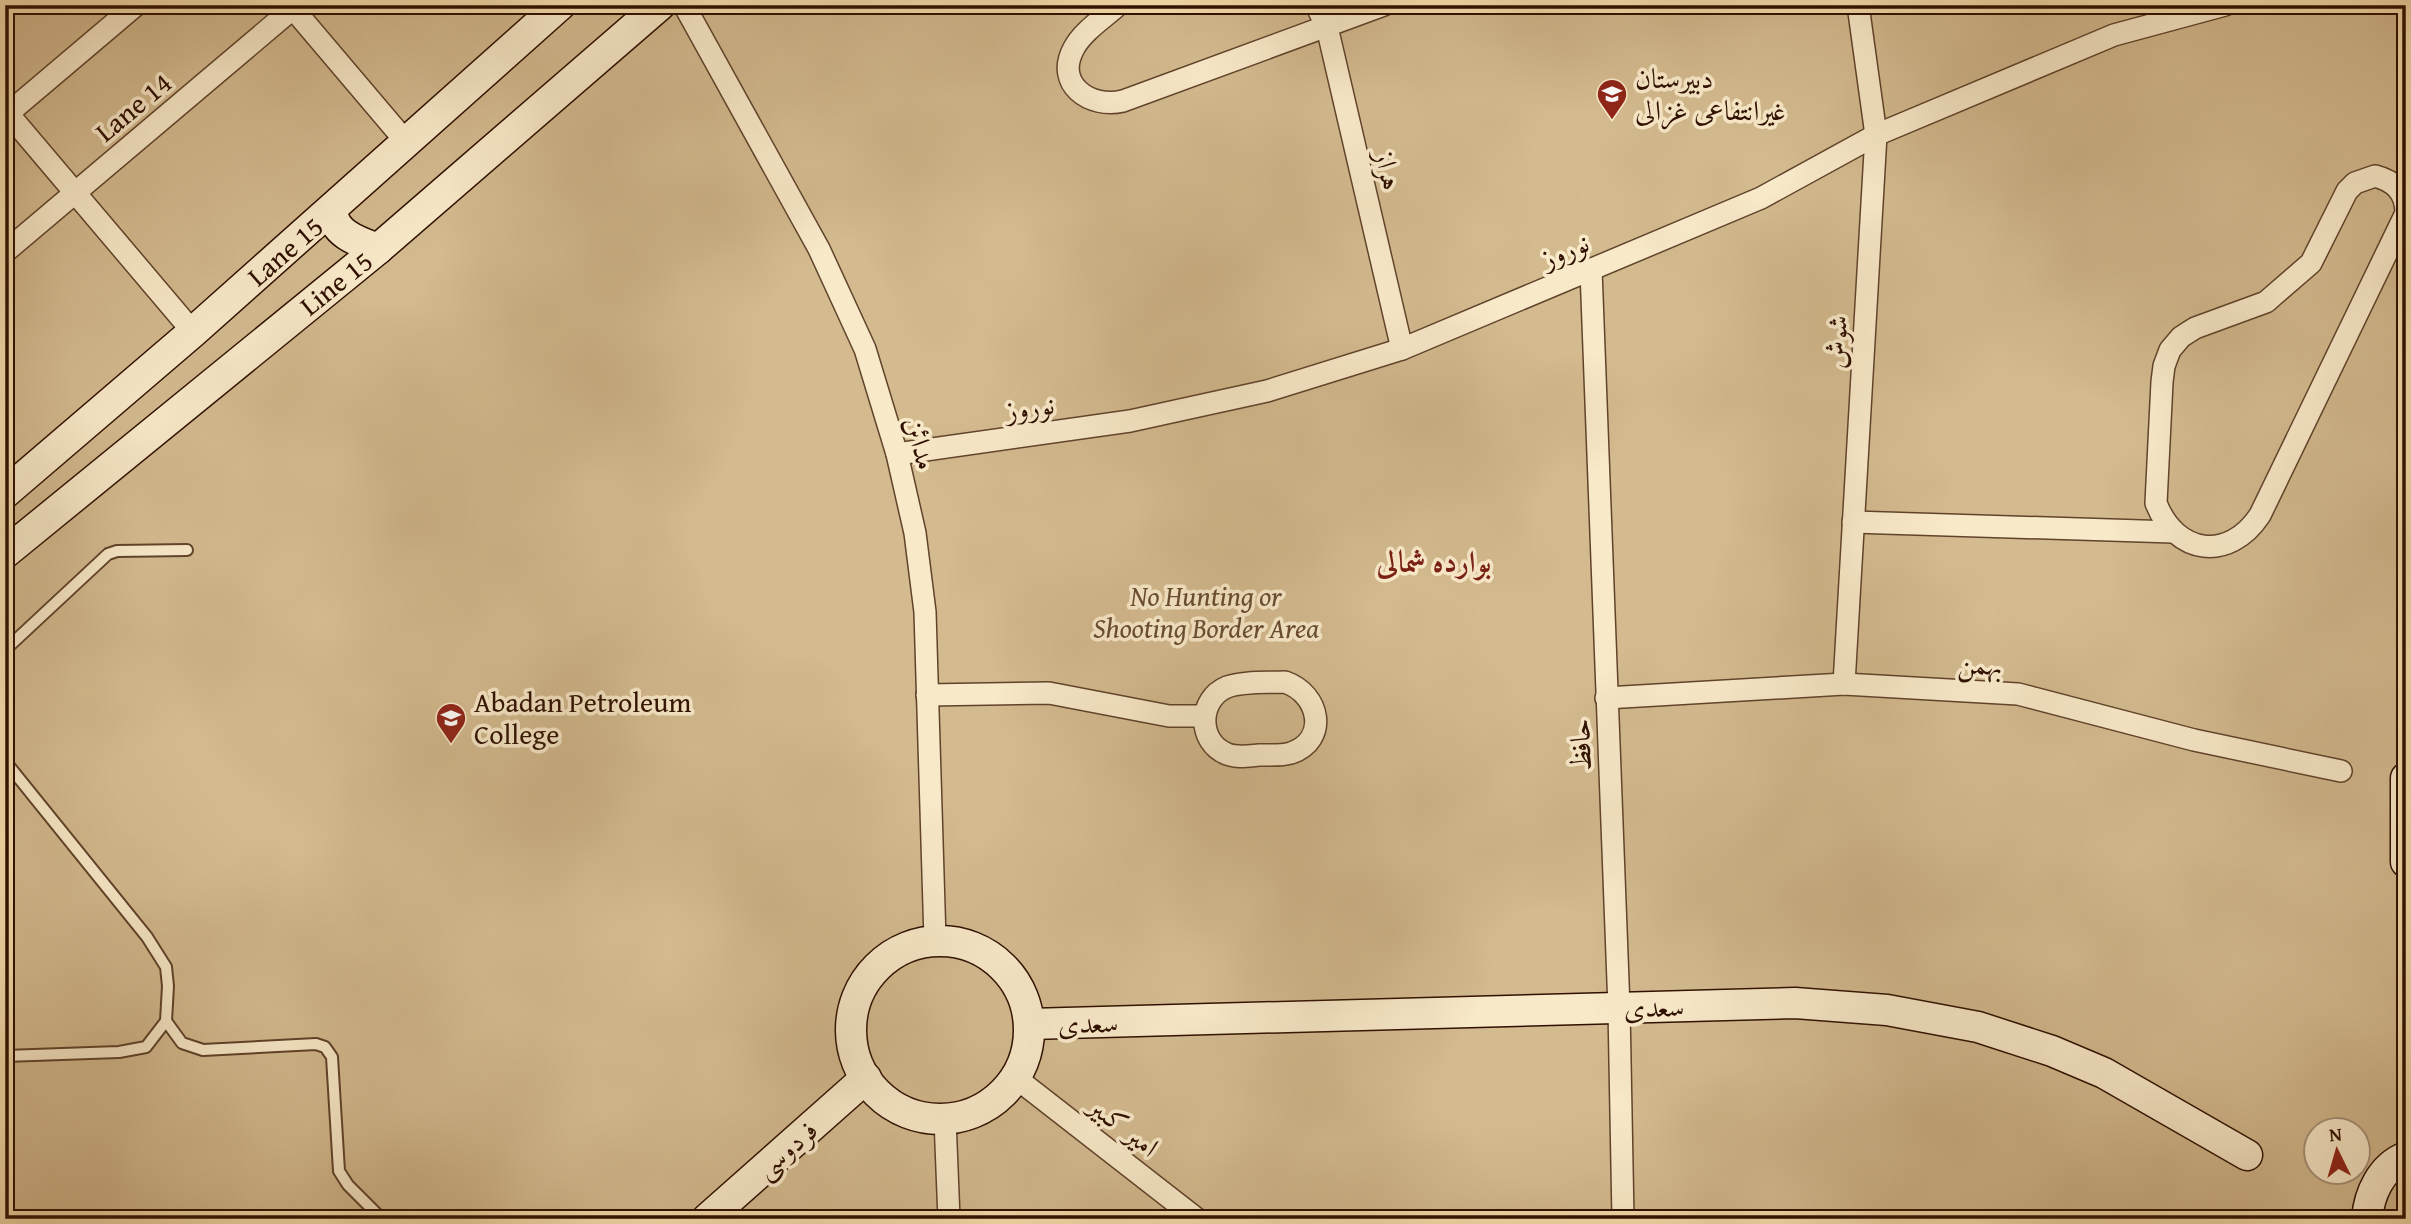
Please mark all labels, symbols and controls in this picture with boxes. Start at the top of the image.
place label: دبیرستان غیرانتفاعی غزالی [1635,57,1786,130]
street label: Lane 14 [85,62,180,151]
school or university icon: دبیرستان غیرانتفاعی غزالی [1595,77,1629,121]
street label: هراز [1364,143,1414,194]
street label: Lane 15 [238,206,332,295]
street label: نوروز [1532,221,1595,279]
street label: Line 15 [290,240,381,325]
street label: شوش [1814,314,1857,370]
street label: نوروز [1000,383,1057,431]
street label: مدائن [895,412,948,474]
district label: بوارده شمالی [1375,539,1492,583]
park label: No Hunting or Shooting Border Area [1093,575,1319,648]
street label: بهمن [1956,642,2004,685]
place label: Abadan Petroleum College [474,681,691,754]
school or university icon: Abadan Petroleum College [434,701,468,745]
street label: حافظ [1558,718,1601,772]
street label: سعدی [1623,985,1685,1028]
street label: سعدی [1057,1001,1119,1044]
street label: امیر کبیر [1078,1083,1168,1166]
street label: فردوسی [745,1110,826,1188]
north arrow [2302,1116,2372,1186]
text: N [2328,1120,2343,1149]

